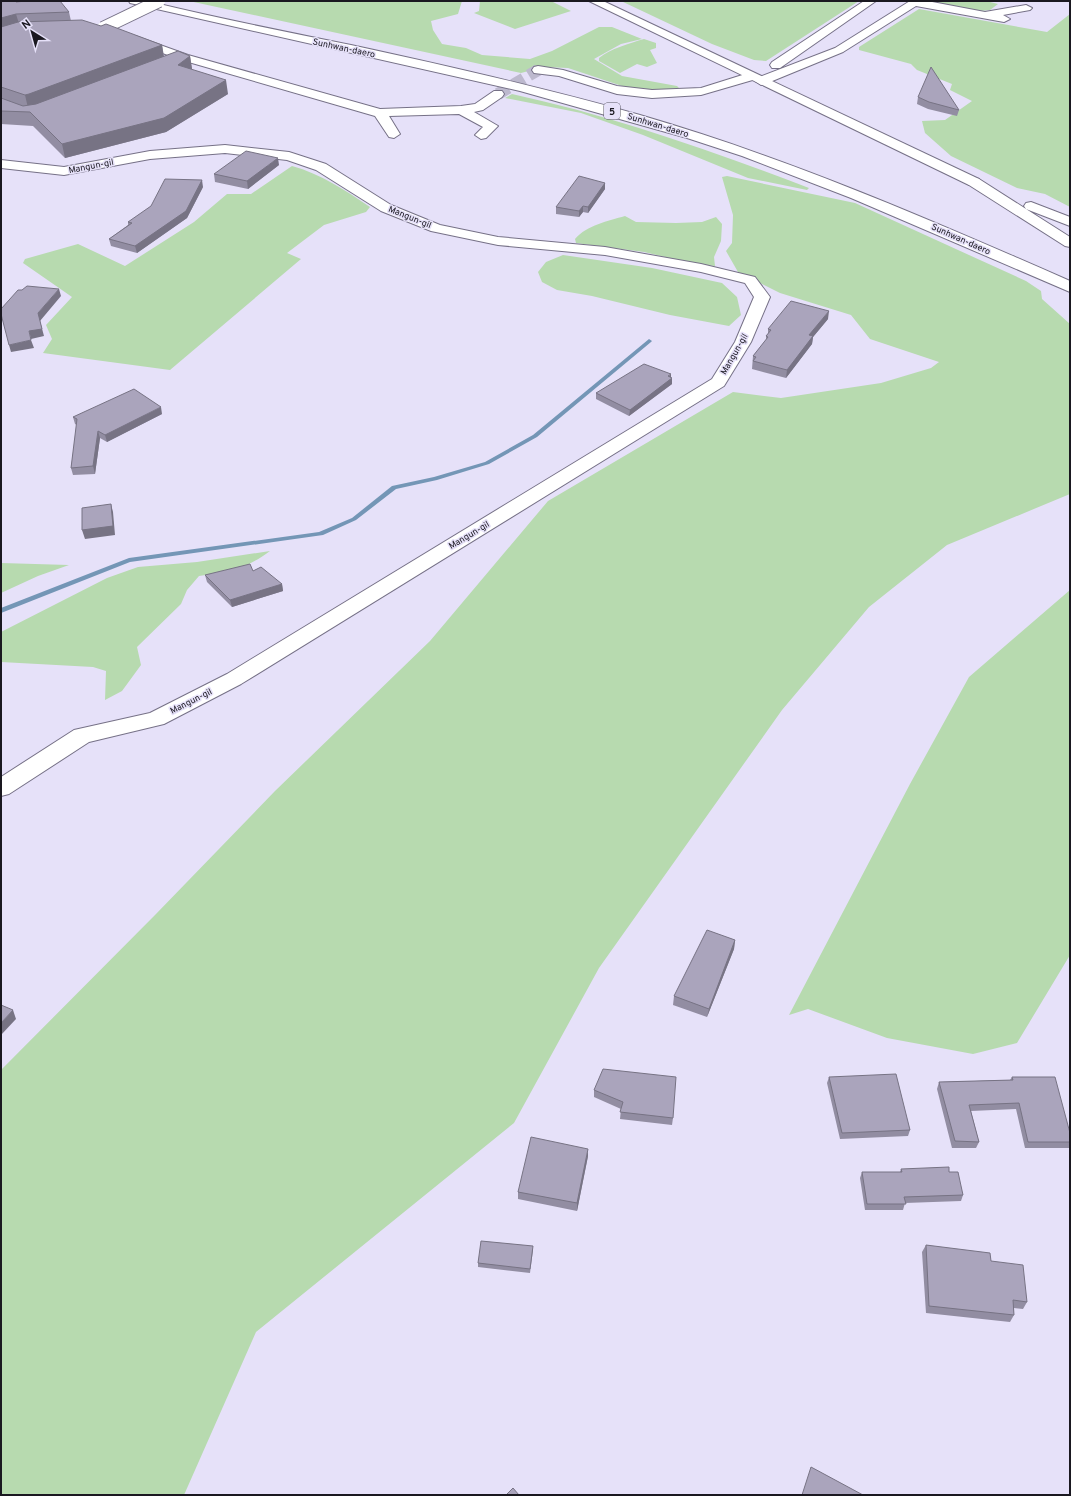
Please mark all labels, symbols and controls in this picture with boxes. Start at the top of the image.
north arrow [12,12,52,52]
text: N [19,17,34,33]
street label: Sunhwan-daero [312,36,376,60]
road number: 5 [604,103,620,119]
street label: Sunhwan-daero [626,111,690,140]
street label: Mangun-gil [68,157,115,176]
street label: Mangun-gil [387,204,433,231]
street label: Sunhwan-daero [929,221,992,257]
street label: Mangun-gil [718,332,751,377]
street label: Mangun-gil [447,519,492,552]
street label: Mangun-gil [168,686,214,717]

